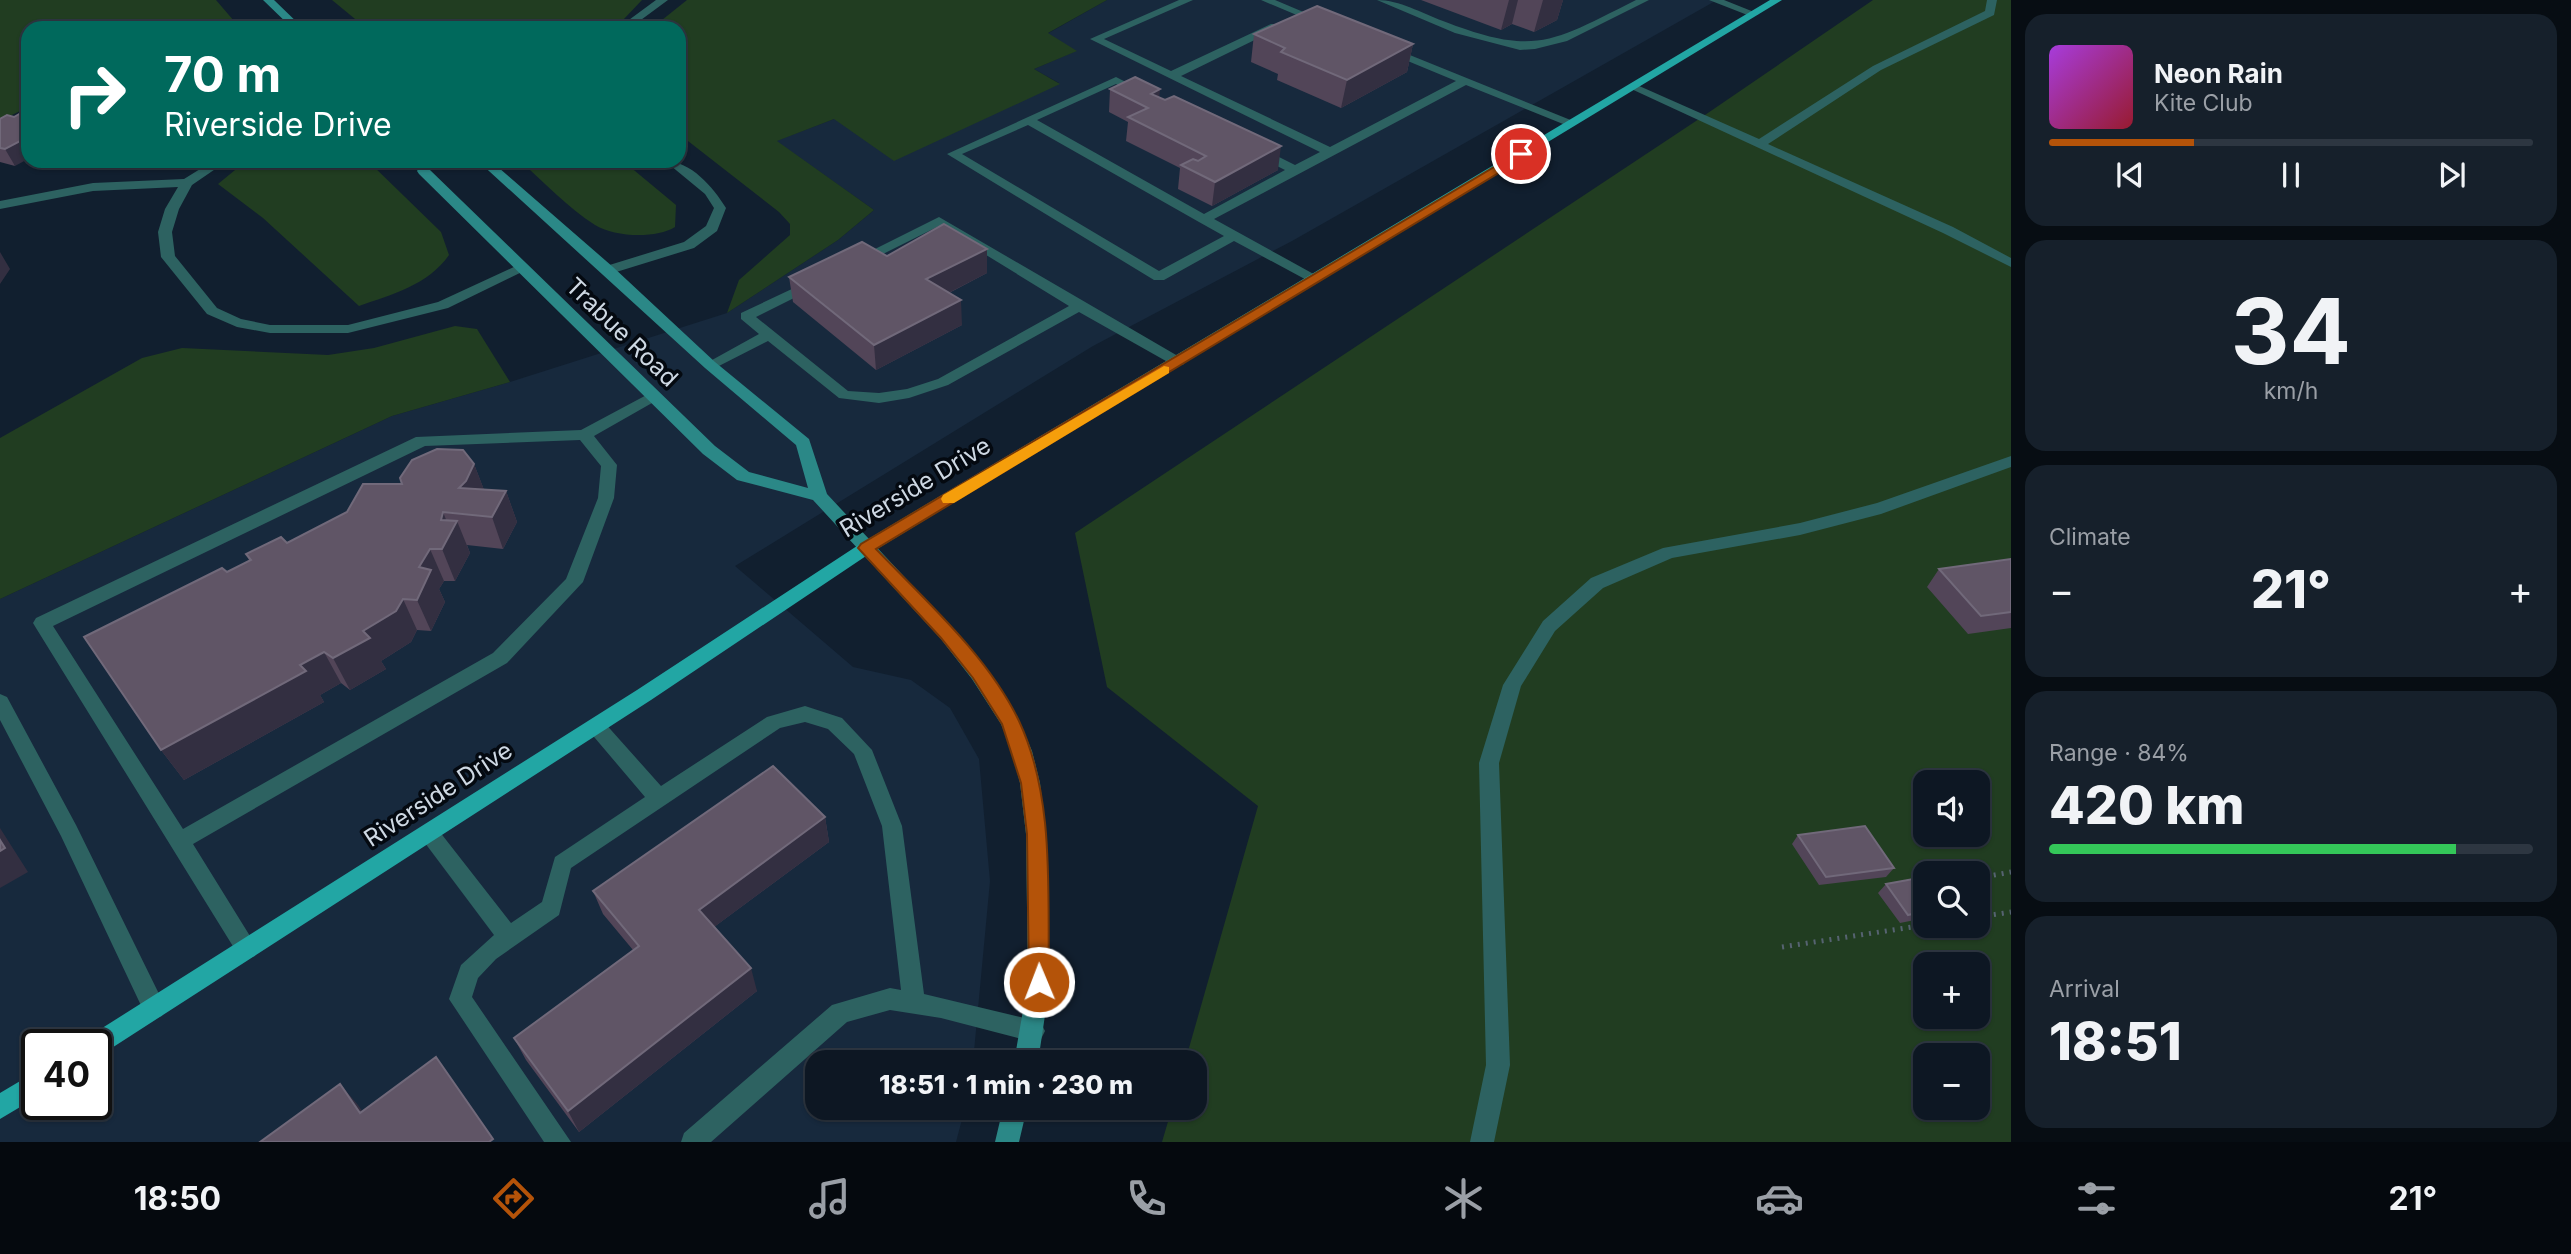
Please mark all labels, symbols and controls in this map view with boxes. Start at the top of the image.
text: 70 m [164,45,281,104]
icon: right [49,49,140,140]
text: Neon Rain [2154,58,2283,89]
text: Kite Club [2154,89,2253,117]
text: Riverside Drive [164,105,392,144]
pin [1491,124,1551,184]
icon: arrive [1502,135,1540,173]
icon: previous [2111,156,2149,194]
icon: pause [2272,156,2310,194]
icon: next [2433,156,2471,194]
street label: Trabue Road [560,271,684,393]
text: 34 [2231,276,2351,386]
text: km/h [2264,377,2318,405]
street label: Riverside Drive [834,431,996,543]
text: Climate [2049,523,2131,551]
text: 21° [2251,558,2331,621]
text: − [2049,567,2074,613]
text: + [2508,567,2533,613]
street label: Riverside Drive [358,735,518,853]
text: Range · 84% [2049,739,2189,767]
map controls [1913,770,1990,1120]
button: sound [1913,770,1990,847]
text: 420 km [2049,774,2244,837]
button: search [1913,861,1990,938]
position arrow [1002,945,1076,1019]
button: + [1913,952,1990,1029]
text: Arrival [2049,975,2120,1003]
text: 18:51 [2049,1010,2182,1073]
speed limit sign: 40 [21,1029,112,1120]
button: − [1913,1043,1990,1120]
text: 18:51 · 1 min · 230 m [879,1069,1133,1100]
icon: directions [489,1174,538,1223]
icon: music [805,1174,854,1223]
icon: phone [1122,1174,1171,1223]
icon: climate [1439,1174,1488,1223]
icon: car [1755,1174,1804,1223]
icon: filters [2072,1174,2121,1223]
text: 18:50 [134,1179,221,1218]
text: 21° [2389,1179,2437,1218]

